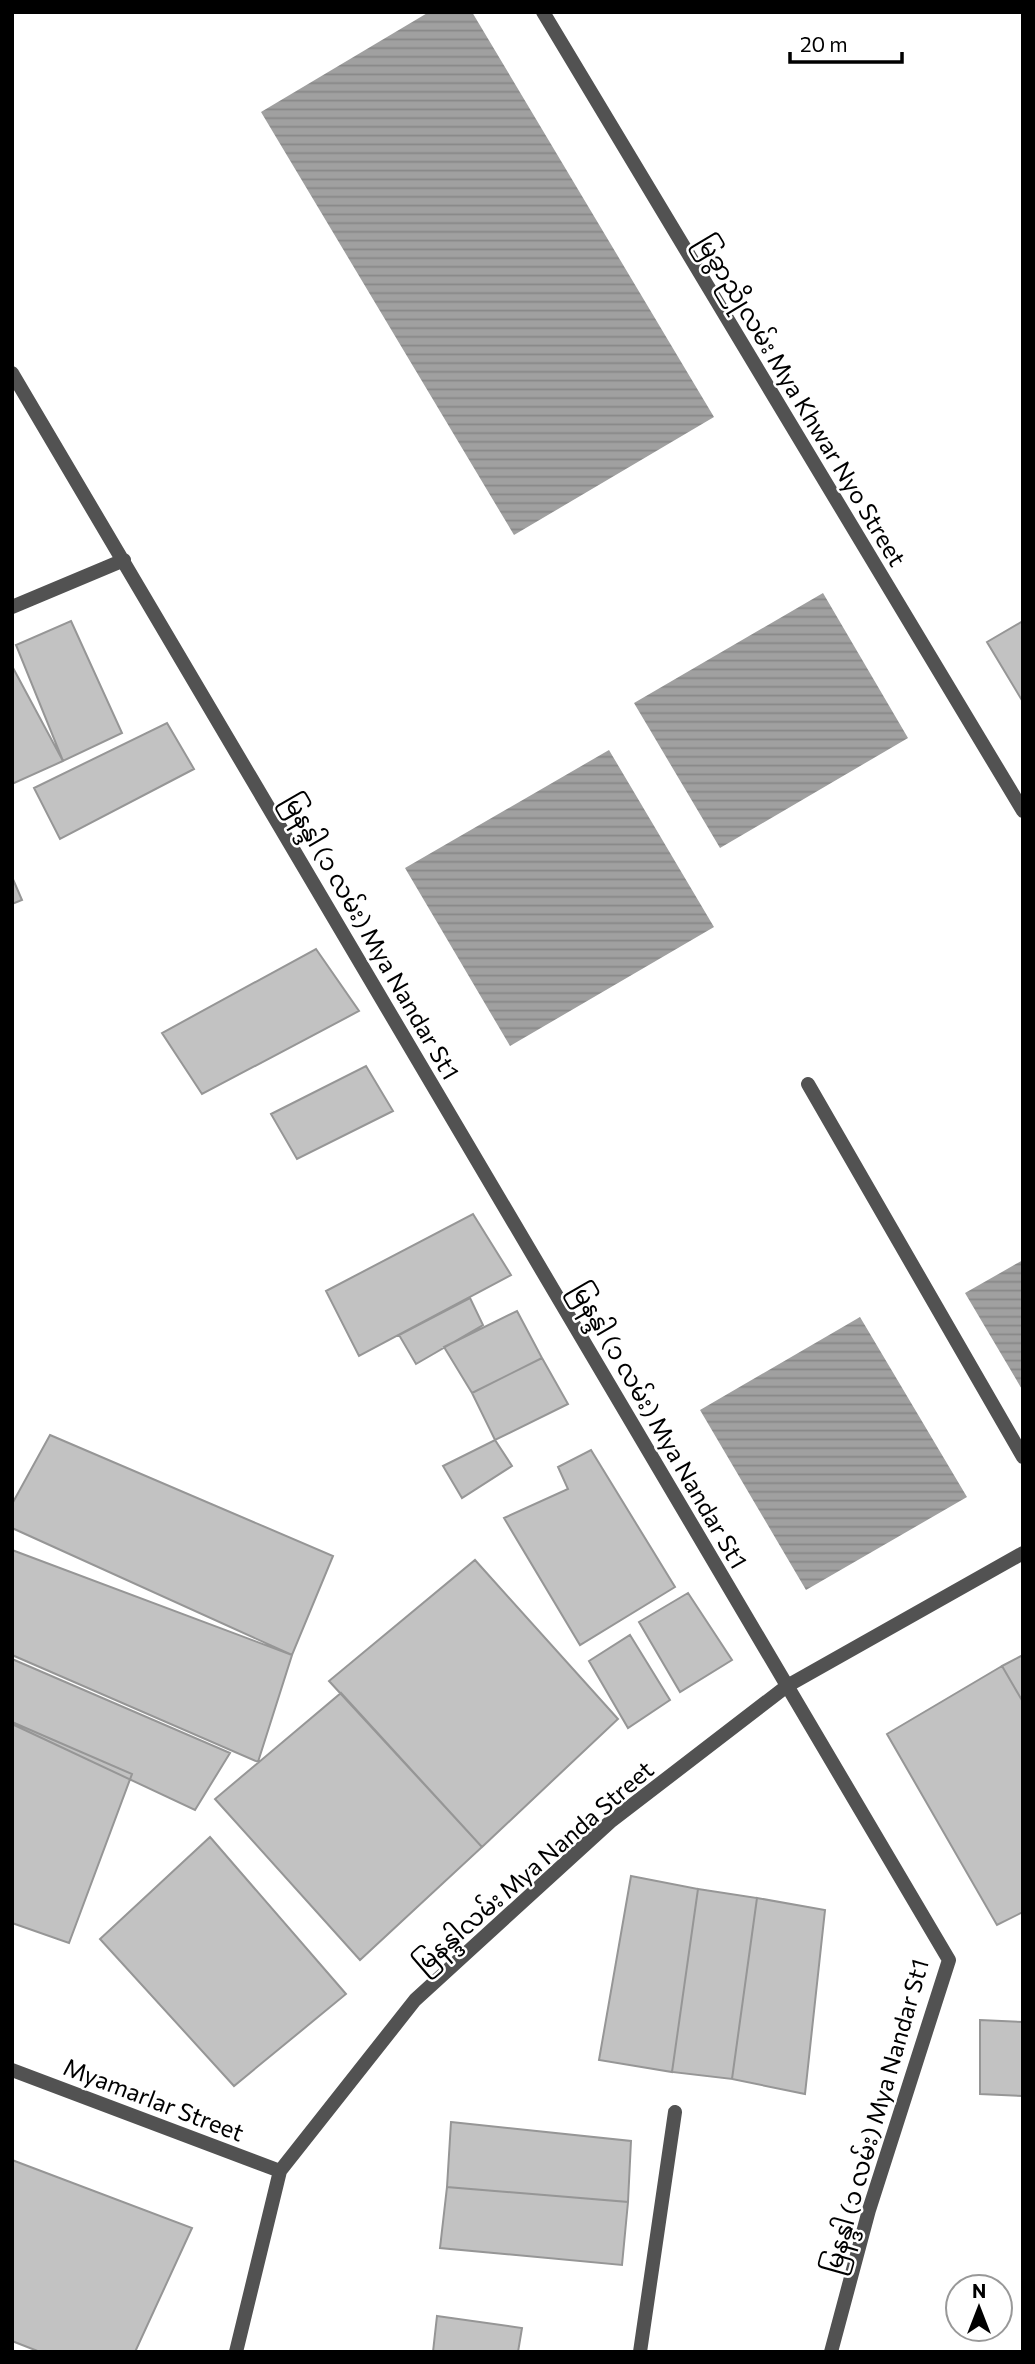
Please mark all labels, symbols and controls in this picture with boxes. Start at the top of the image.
scale bar [790,21,902,65]
text: 20 m [800,31,848,56]
street label: မြခွာညိုလမ်း Mya Khwar Nyo Street [686,229,913,574]
street label: မြနန္ဒါ (၁ လမ်း) Mya Nandar St1 [272,788,466,1088]
street label: မြနန္ဒါ (၁ လမ်း) Mya Nandar St1 [560,1277,754,1577]
street label: မြနန္ဒါလမ်း Mya Nanda Street [407,1754,663,1983]
street label: မြနန္ဒါ (၁ လမ်း) Mya Nandar St1 [816,1955,940,2279]
street label: Myamarlar Street [60,2051,248,2147]
north arrow [944,2273,1014,2343]
text: N [972,2279,986,2302]

